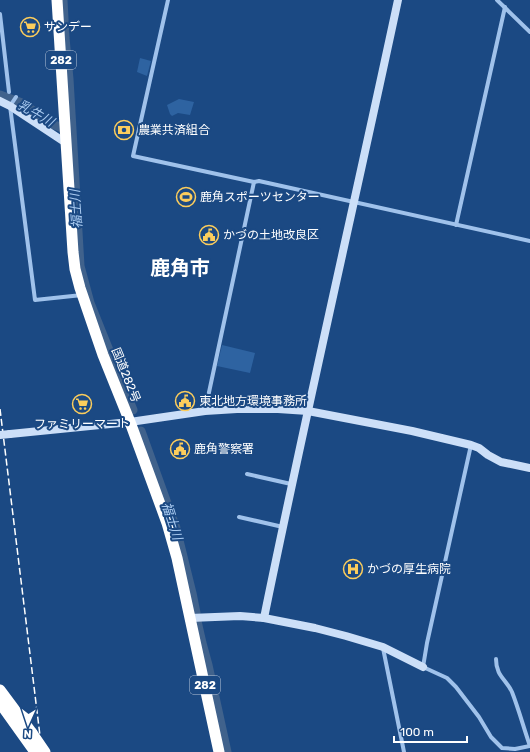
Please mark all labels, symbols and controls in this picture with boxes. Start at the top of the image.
supermarket icon: サンデー [19,16,41,38]
place label: サンデー [44,20,92,34]
road number: 282 [46,51,76,69]
water label: 乳牛川 [15,97,58,130]
bank icon: 農業共済組合 [113,119,135,141]
place label: 農業共済組合 [138,123,210,137]
sports icon: 鹿角スポーツセンター [175,186,197,208]
water label: 福士川 [67,187,85,229]
place label: 鹿角スポーツセンター [200,190,320,204]
public building icon: かづの土地改良区 [198,224,220,246]
place label: かづの土地改良区 [223,228,319,242]
district label: 鹿角市 [150,256,210,280]
street label: 国道282号 [109,346,143,404]
public building icon: 東北地方環境事務所 [174,390,196,412]
supermarket icon: ファミリーマート [71,393,93,415]
place label: 東北地方環境事務所 [199,394,307,408]
place label: ファミリーマート [34,417,130,431]
public building icon: 鹿角警察署 [169,438,191,460]
place label: 鹿角警察署 [194,442,254,456]
water label: 福士川 [159,500,186,544]
hospital icon: かづの厚生病院 [342,558,364,580]
place label: かづの厚生病院 [367,562,451,576]
road number: 282 [190,676,220,694]
north arrow [8,704,48,744]
scale bar [394,718,467,744]
text: 100 m [400,725,434,739]
text: N [23,727,32,740]

